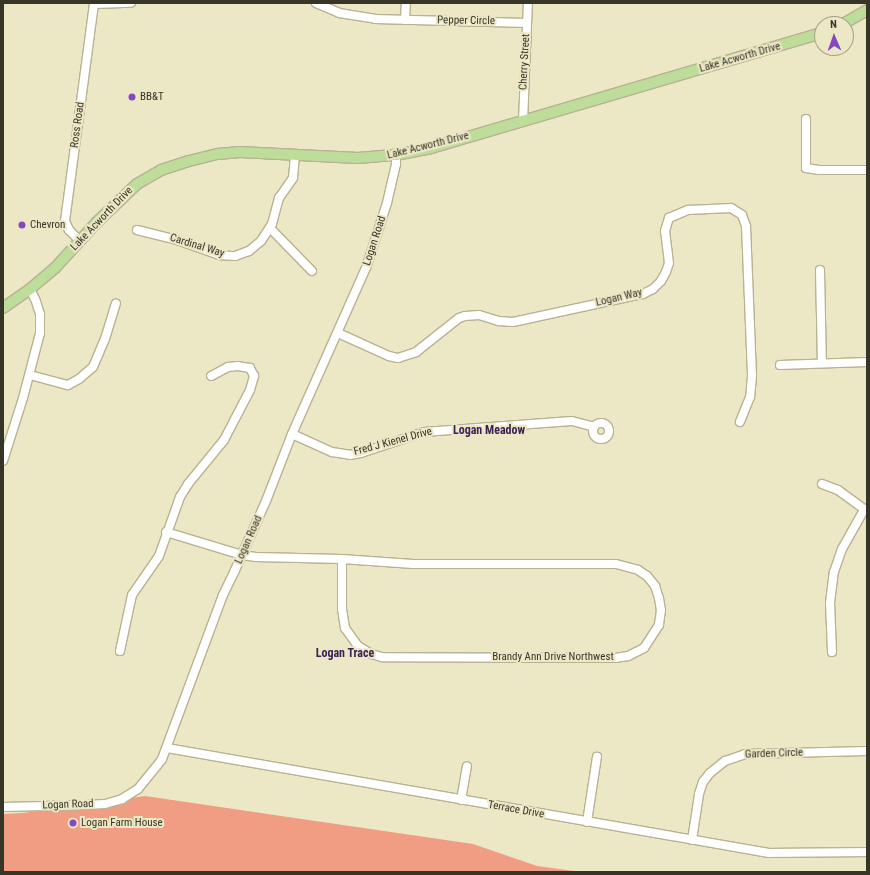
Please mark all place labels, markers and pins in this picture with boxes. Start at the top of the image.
place label: BB&T [140,90,164,104]
marker: BB&T [127,92,137,102]
place label: Chevron [30,218,65,232]
marker: Chevron [17,220,27,230]
place label: Logan Farm House [81,816,163,830]
marker: Logan Farm House [68,818,78,828]

